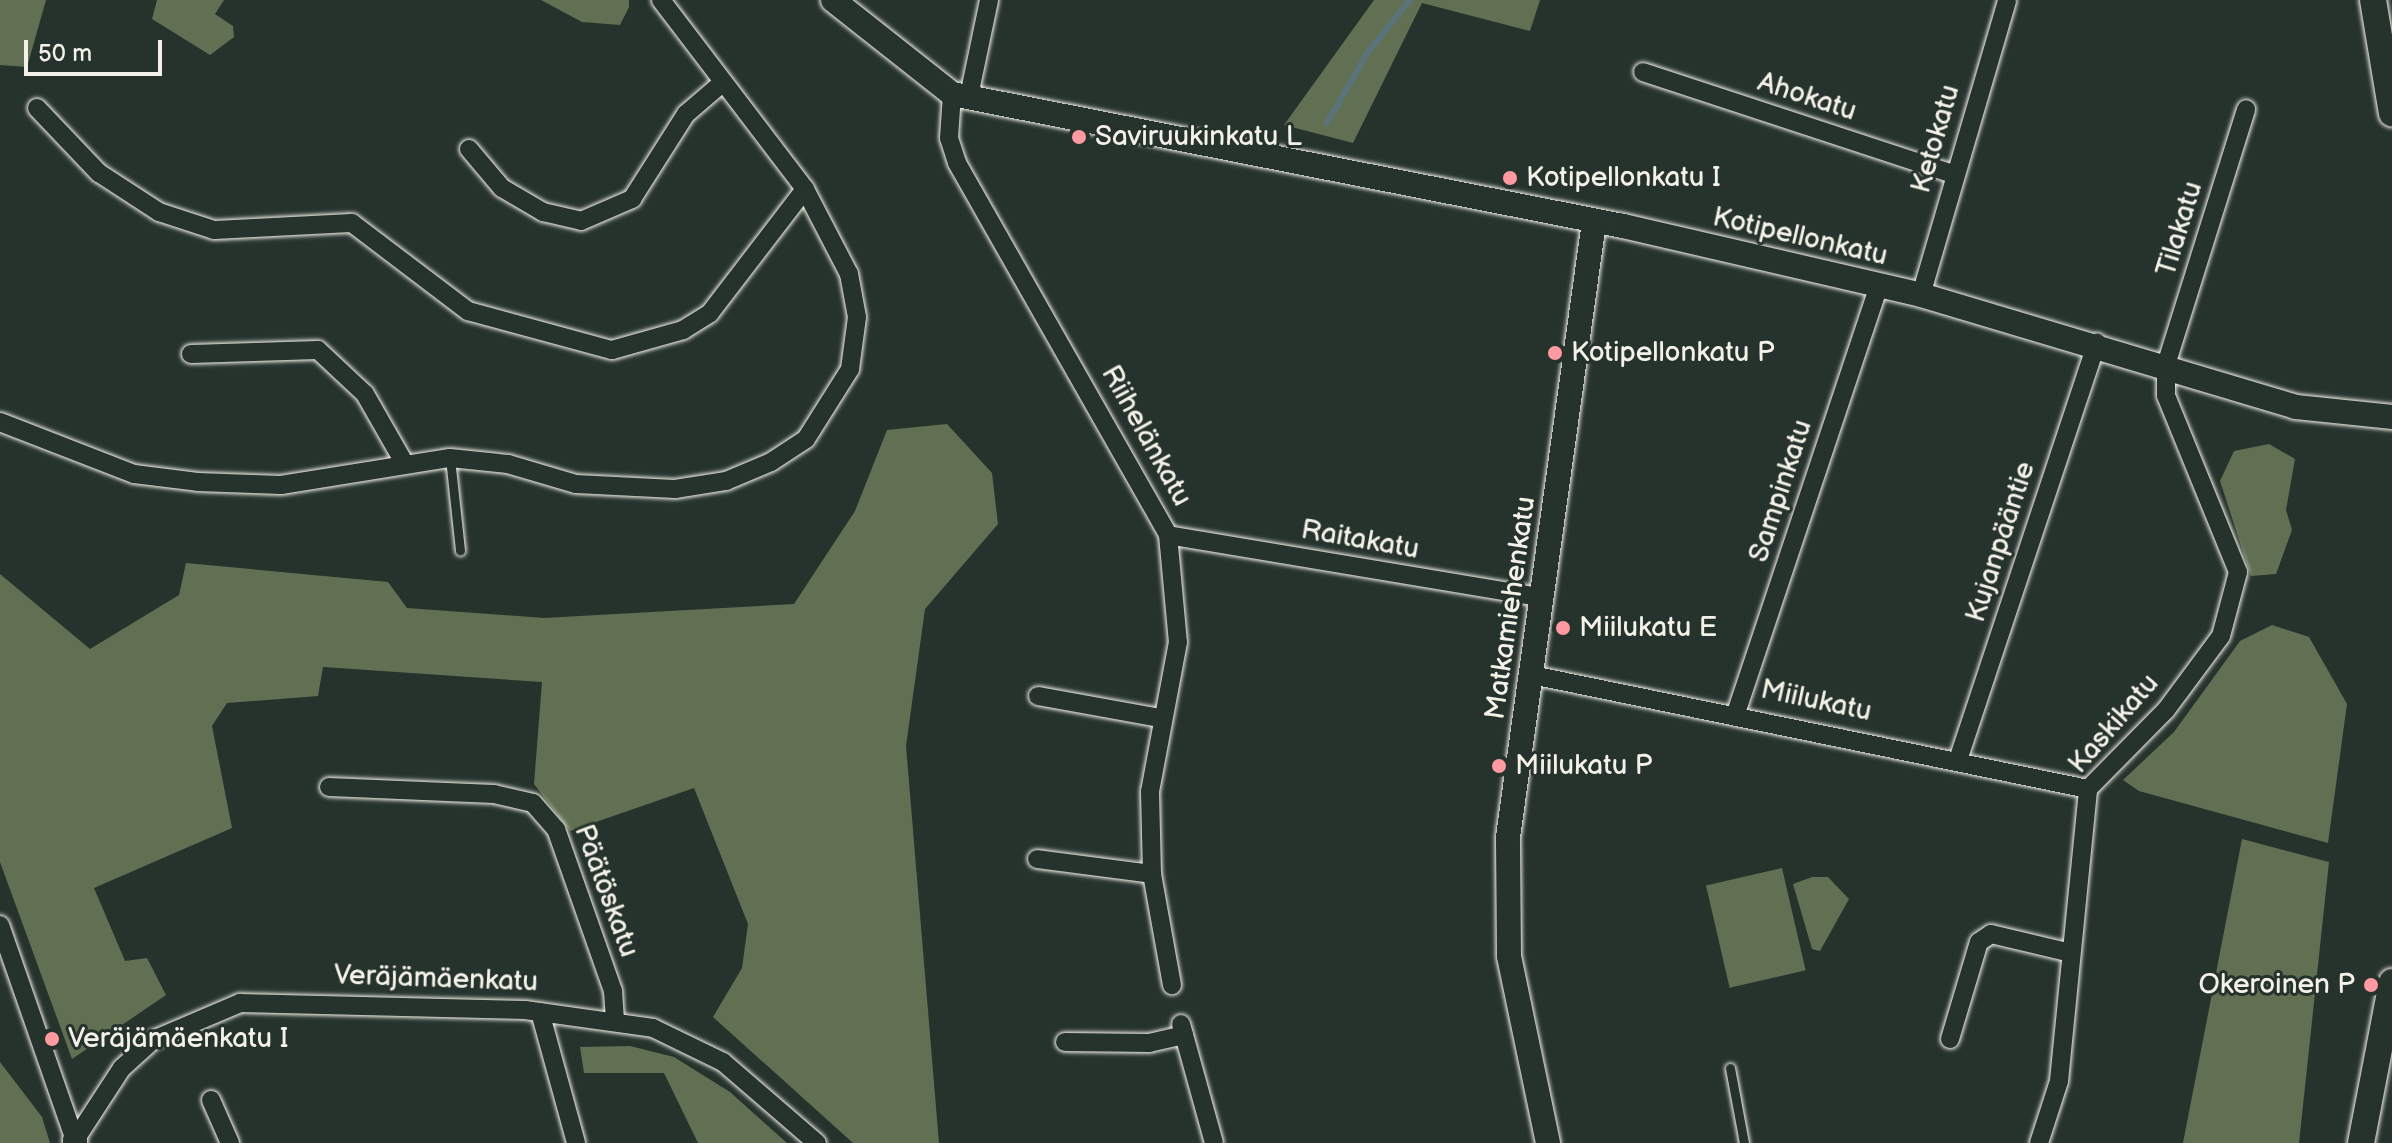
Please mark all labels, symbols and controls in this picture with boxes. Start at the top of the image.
scale bar [28,24,166,74]
text: 50 m [38,39,92,68]
street label: Ahokatu [1753,65,1861,129]
street label: Ketokatu [1905,81,1967,197]
place label: Saviruukinkatu L [1095,120,1302,154]
marker: Saviruukinkatu L [1070,128,1088,146]
place label: Kotipellonkatu I [1526,161,1721,195]
marker: Kotipellonkatu I [1501,169,1519,187]
street label: Tilakatu [2150,178,2210,280]
street label: Kotipellonkatu [1709,201,1891,273]
place label: Kotipellonkatu P [1571,336,1775,370]
marker: Kotipellonkatu P [1546,344,1564,362]
street label: Riihelänkatu [1094,360,1198,512]
street label: Sampinkatu [1742,416,1820,566]
street label: Kujanpääntie [1959,457,2043,627]
street label: Matkamiehenkatu [1479,494,1543,722]
street label: Raitakatu [1298,513,1422,567]
place label: Miilukatu E [1579,611,1717,645]
marker: Miilukatu E [1554,619,1572,637]
street label: Kaskikatu [2062,667,2166,781]
street label: Miilukatu [1758,673,1874,729]
place label: Miilukatu P [1515,749,1652,783]
marker: Miilukatu P [1490,757,1508,775]
street label: Päätöskatu [566,820,646,962]
street label: Veräjämäenkatu [333,959,539,999]
place label: Okeroinen P [2198,968,2355,1002]
marker: Okeroinen P [2362,976,2380,994]
place label: Veräjämäenkatu I [68,1022,288,1056]
marker: Veräjämäenkatu I [43,1030,61,1048]

